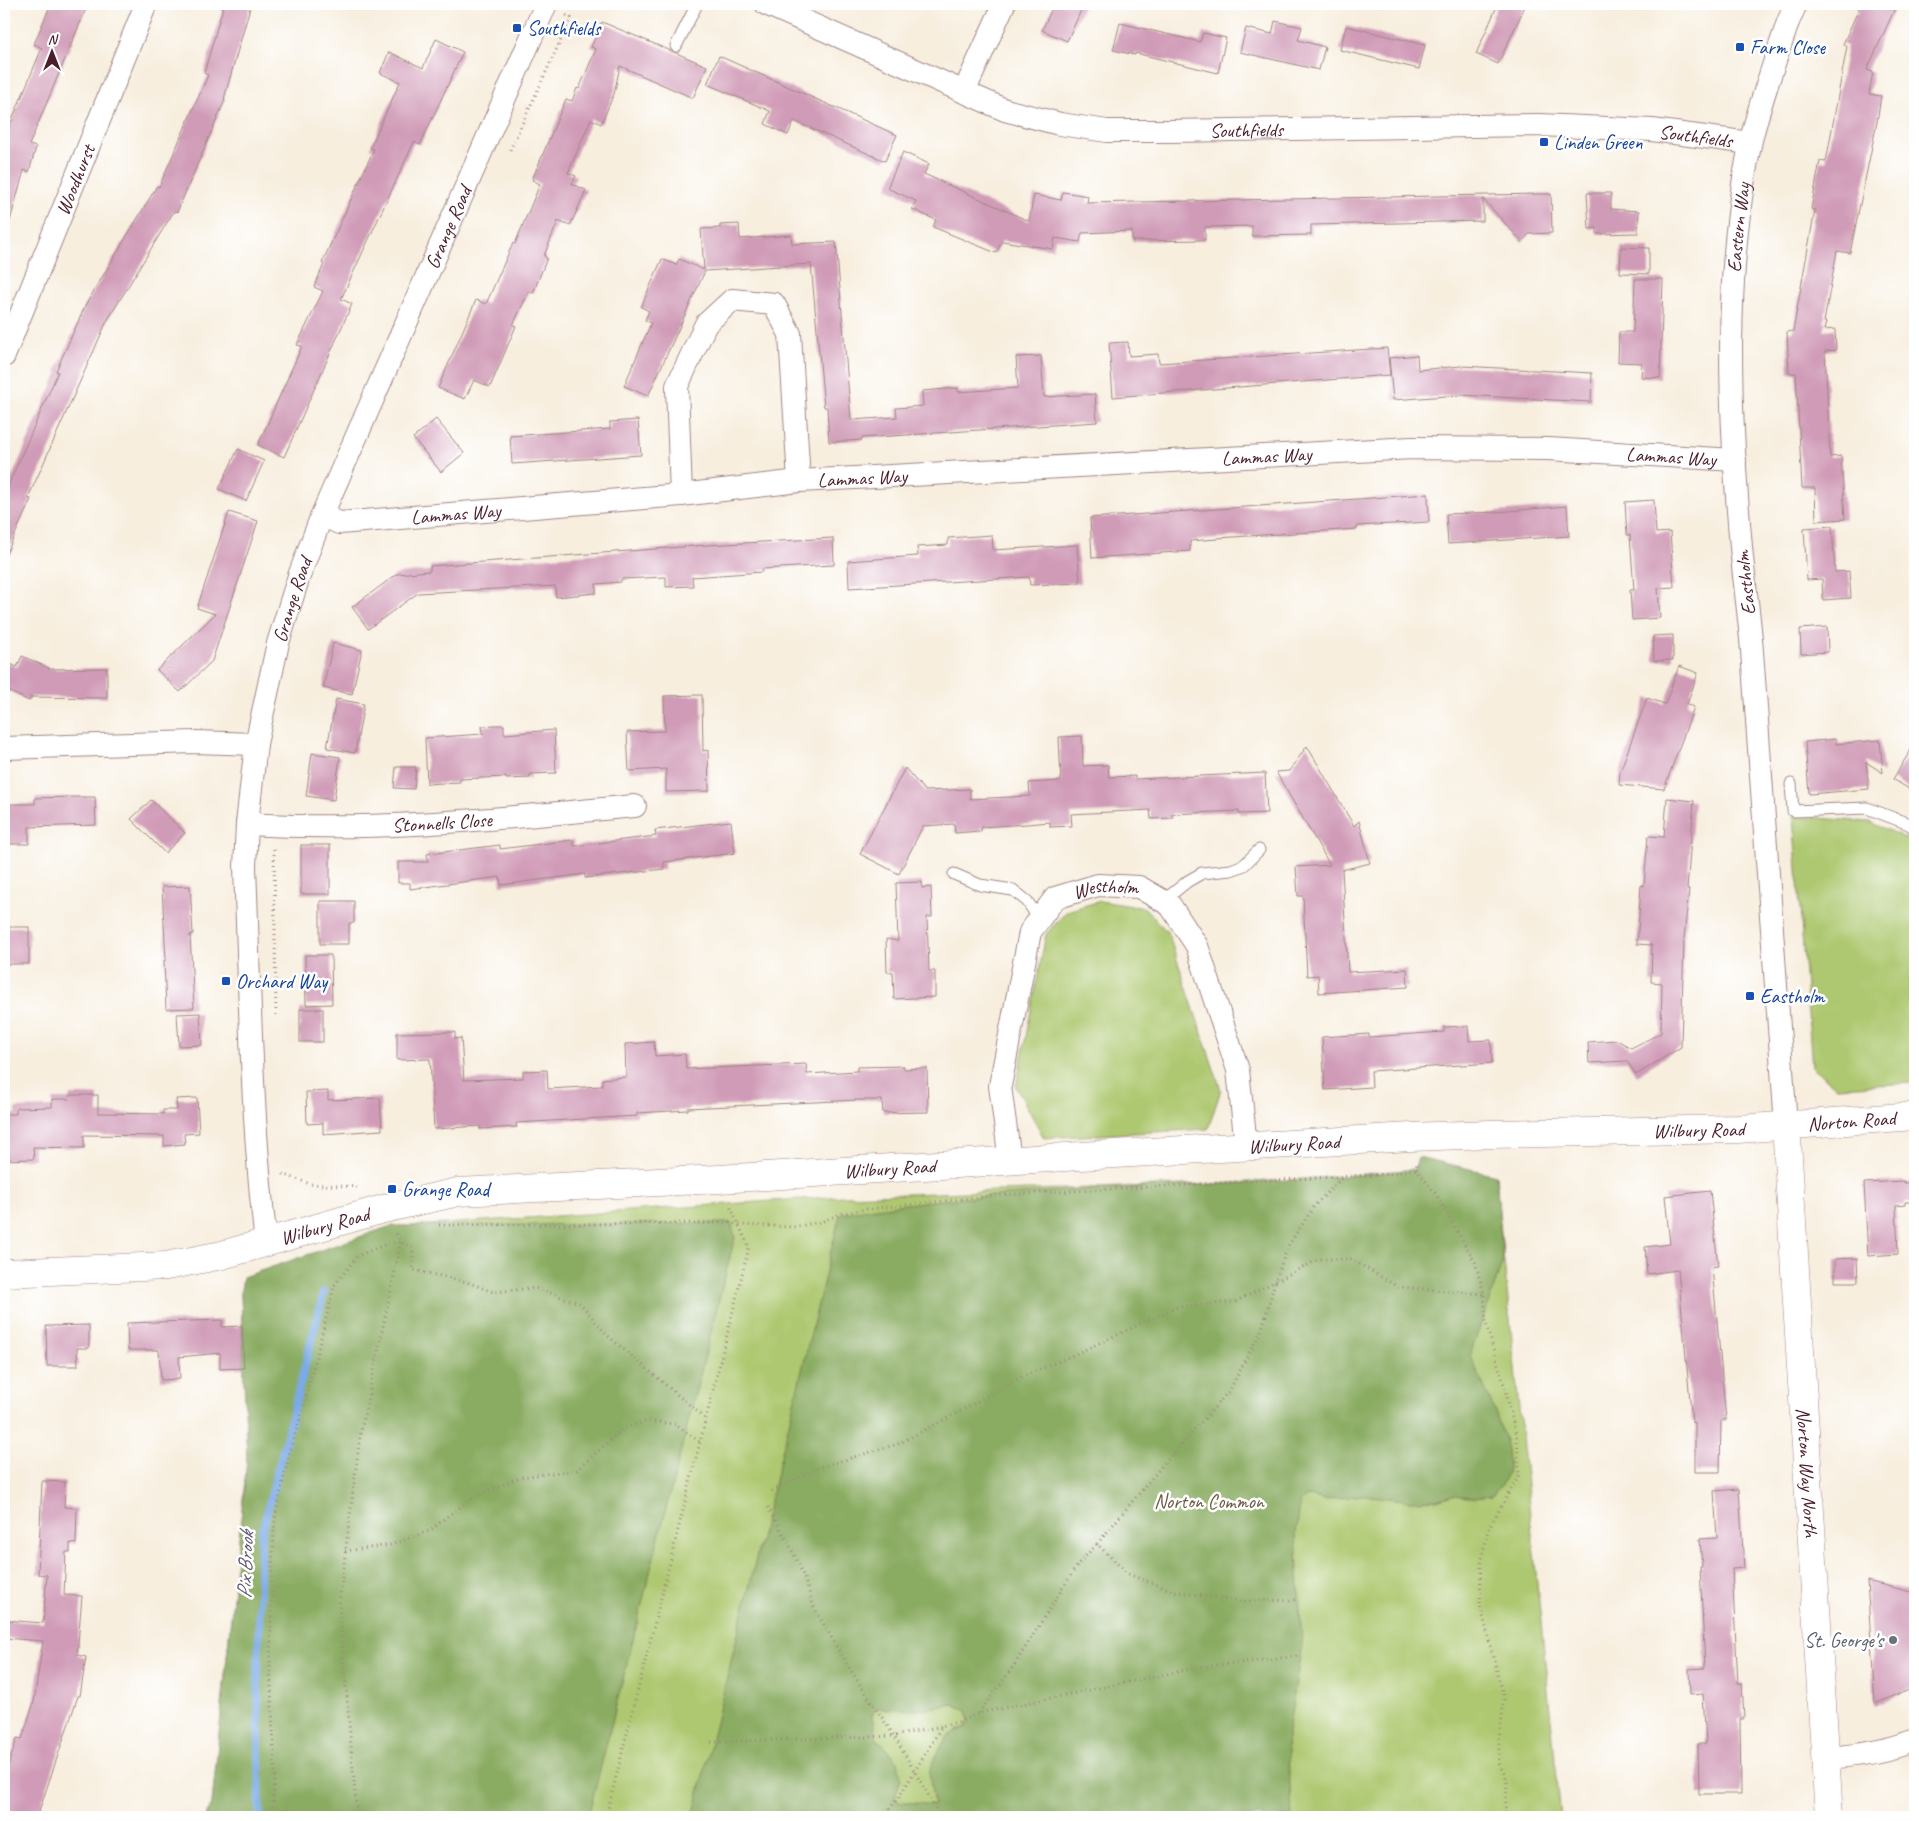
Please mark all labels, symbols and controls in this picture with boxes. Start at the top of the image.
place label: Southfields [527,16,603,41]
marker: Southfields [511,22,523,34]
north arrow [28,28,78,78]
text: N [48,31,59,48]
place label: Farm Close [1750,35,1826,60]
marker: Farm Close [1734,41,1746,53]
street label: Southfields [1209,117,1285,143]
street label: Southfields [1658,119,1736,154]
place label: Linden Green [1554,130,1644,155]
marker: Linden Green [1538,136,1550,148]
street label: Woodhurst [50,139,102,219]
street label: Grange Road [420,180,479,273]
street label: Eastern Way [1722,180,1756,273]
street label: Lammas Way [1221,441,1314,471]
street label: Lammas Way [1626,442,1719,472]
street label: Lammas Way [817,463,910,493]
street label: Lammas Way [410,498,504,530]
street label: Eastholm [1730,548,1761,616]
street label: Grange Road [267,551,319,645]
street label: Stonnells Close [391,807,494,838]
street label: Westholm [1070,872,1141,905]
place label: Orchard Way [236,969,329,994]
marker: Orchard Way [220,975,232,987]
place label: Eastholm [1760,984,1826,1009]
marker: Eastholm [1744,990,1756,1002]
street label: Norton Road [1807,1105,1899,1137]
street label: Wilbury Road [1653,1116,1748,1144]
street label: Wilbury Road [1248,1129,1343,1159]
street label: Wilbury Road [843,1153,939,1184]
place label: Grange Road [402,1177,492,1202]
marker: Grange Road [386,1183,398,1195]
street label: Wilbury Road [277,1201,375,1251]
street label: Norton Way North [1791,1407,1824,1540]
park label: Norton Common [1154,1489,1265,1514]
water label: Pix Brook [231,1527,259,1599]
place label: St. George's [1804,1628,1885,1653]
marker: St. George's [1887,1634,1899,1646]

